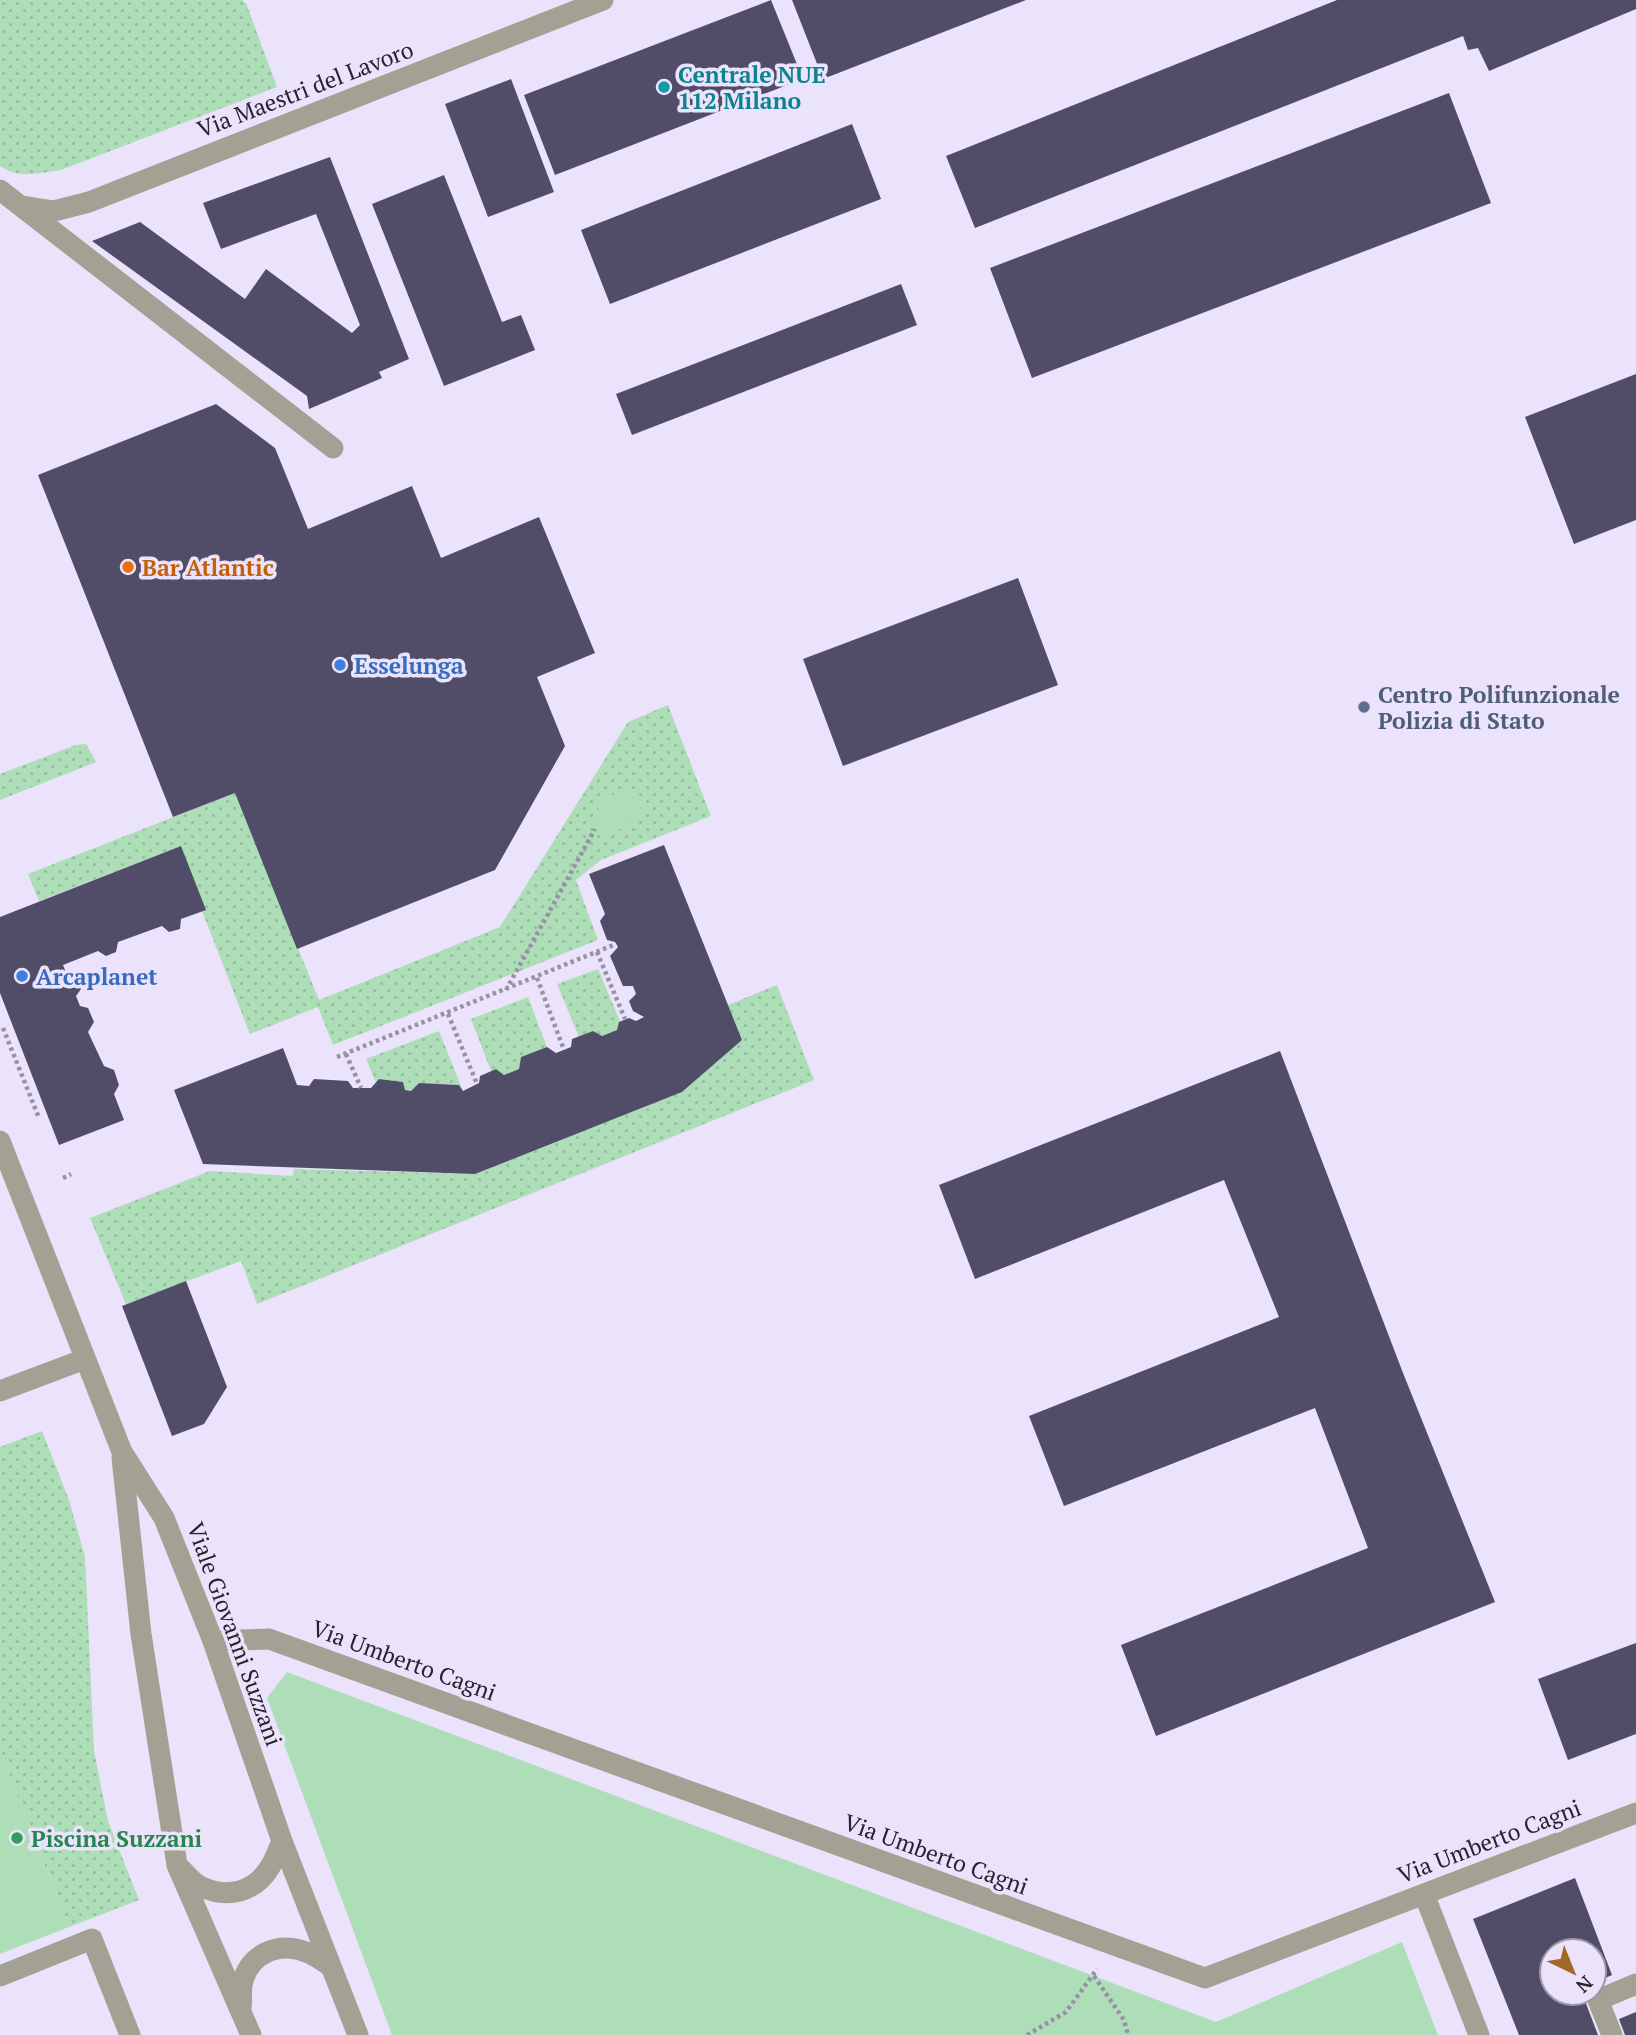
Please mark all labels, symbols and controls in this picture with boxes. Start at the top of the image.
street label: Via Maestri del Lavoro [192,33,418,145]
place label: Centrale NUE 112 Milano [678,59,826,116]
marker: Centrale NUE 112 Milano [656,79,672,95]
place label: Bar Atlantic [142,552,274,583]
marker: Bar Atlantic [120,559,136,575]
place label: Esselunga [354,650,464,681]
marker: Esselunga [332,657,348,673]
place label: Centro Polifunzionale Polizia di Stato [1378,679,1620,736]
marker: Centro Polifunzionale Polizia di Stato [1356,699,1372,715]
place label: Arcaplanet [36,961,157,992]
marker: Arcaplanet [14,968,30,984]
street label: Viale Giovanni Suzzani [180,1518,290,1750]
street label: Via Umberto Cagni [308,1612,501,1708]
street label: Via Umberto Cagni [1393,1792,1585,1890]
street label: Via Umberto Cagni [840,1806,1033,1902]
place label: Piscina Suzzani [31,1823,202,1854]
marker: Piscina Suzzani [9,1830,25,1846]
north arrow [1538,1937,1608,2007]
text: N [1571,1971,1599,1999]

